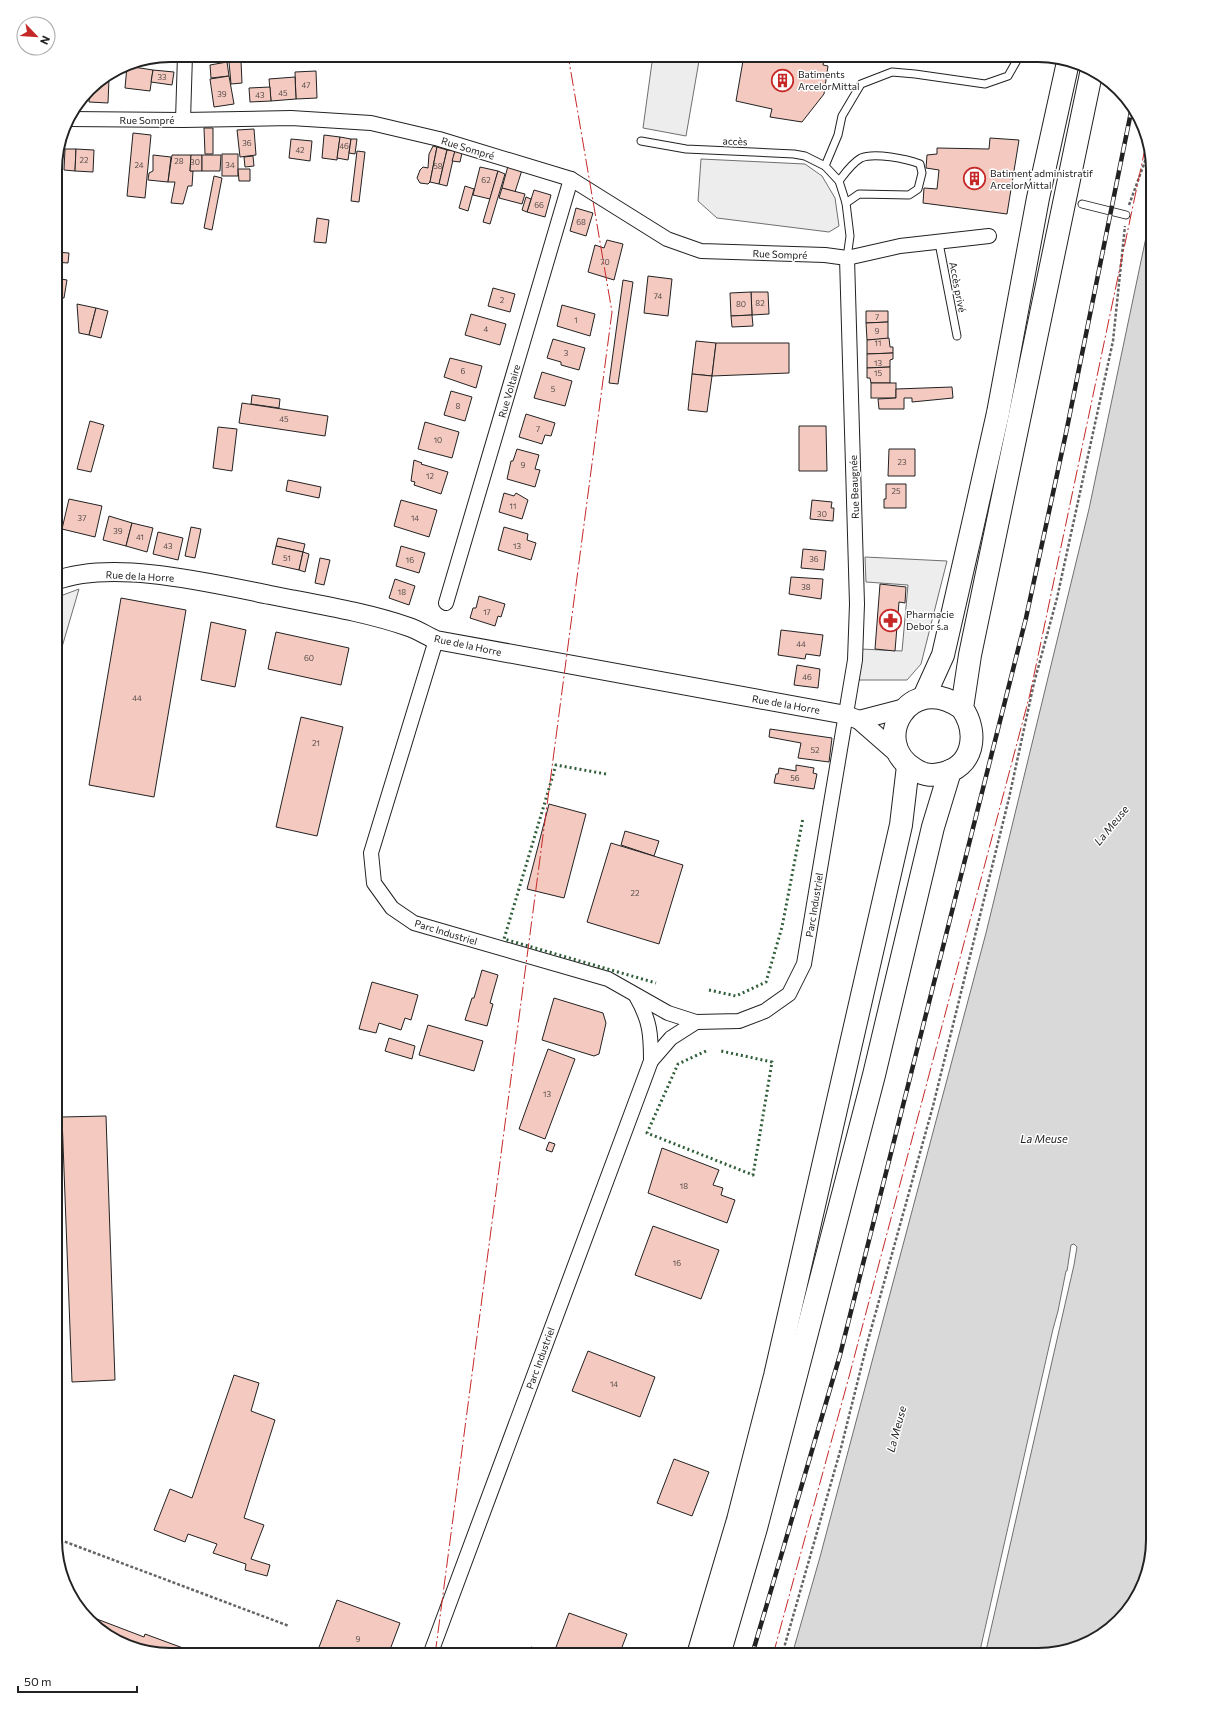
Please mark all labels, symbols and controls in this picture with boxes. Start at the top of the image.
north arrow [16,16,56,56]
text: N [38,34,53,47]
building icon: Batiments ArcelorMittal [770,67,796,93]
place label: Batiments ArcelorMittal [798,68,860,92]
house number: 33 [157,72,167,82]
house number: 47 [302,80,310,90]
house number: 45 [278,88,288,98]
house number: 39 [217,89,227,99]
house number: 43 [255,90,265,100]
street label: Rue Sompré [120,114,175,126]
street label: Rue Sompré [440,134,496,162]
street label: accès [722,135,748,147]
house number: 36 [242,138,252,148]
house number: 46 [339,141,349,151]
house number: 42 [295,145,305,155]
house number: 22 [80,155,89,165]
house number: 28 [174,156,184,166]
house number: 30 [190,157,200,167]
house number: 24 [134,160,144,170]
house number: 34 [225,160,235,170]
house number: 58 [433,161,443,171]
building icon: Batiment administratif ArcelorMittal [962,166,988,192]
place label: Batiment administratif ArcelorMittal [990,167,1093,191]
house number: 62 [481,175,491,185]
house number: 66 [534,200,544,210]
house number: 68 [576,217,586,227]
street label: Rue Sompré [752,247,808,261]
house number: 70 [600,257,610,267]
street label: Accès privé [947,261,969,313]
house number: 74 [654,291,662,301]
house number: 2 [500,295,505,305]
house number: 82 [755,298,765,308]
house number: 80 [736,299,746,309]
house number: 7 [875,312,879,322]
house number: 1 [574,315,578,325]
house number: 4 [484,324,489,334]
house number: 9 [875,326,880,336]
house number: 11 [875,338,881,348]
house number: 3 [564,348,569,358]
house number: 13 [874,358,882,368]
street label: Rue Voltaire [496,363,522,419]
house number: 6 [461,366,466,376]
house number: 15 [874,368,882,378]
house number: 5 [551,384,556,394]
house number: 8 [456,401,461,411]
house number: 45 [279,414,289,424]
house number: 7 [536,424,540,434]
house number: 10 [434,435,442,445]
street label: Rue Beaugnée [847,455,861,519]
house number: 23 [898,457,907,467]
house number: 9 [521,460,526,470]
house number: 12 [426,471,434,481]
house number: 25 [891,486,901,496]
house number: 11 [510,501,516,511]
house number: 30 [817,509,827,519]
house number: 37 [78,513,86,523]
house number: 14 [411,513,419,523]
house number: 39 [113,526,123,536]
house number: 41 [136,532,144,542]
house number: 43 [163,541,173,551]
house number: 13 [513,541,521,551]
house number: 51 [283,553,291,563]
house number: 36 [809,554,819,564]
house number: 16 [406,555,414,565]
street label: Rue de la Horre [105,568,175,584]
house number: 38 [801,582,811,592]
house number: 18 [398,587,406,597]
house number: 17 [483,607,491,617]
pharmacy icon: Pharmacie Debor s.a [878,607,904,633]
place label: Pharmacie Debor s.a [906,608,954,632]
street label: Rue de la Horre [433,632,503,658]
house number: 44 [796,639,806,649]
house number: 60 [304,653,314,663]
house number: 46 [802,672,812,682]
street label: Rue de la Horre [751,692,821,716]
house number: 44 [132,693,142,703]
house number: 21 [312,738,320,748]
house number: 52 [810,745,820,755]
house number: 56 [790,773,800,783]
water label: La Meuse [1091,802,1131,848]
street label: Parc Industriel [803,872,825,938]
house number: 22 [631,888,640,898]
street label: Parc Industriel [413,917,479,947]
house number: 13 [543,1089,551,1099]
water label: La Meuse [1020,1132,1068,1145]
house number: 18 [680,1181,688,1191]
house number: 16 [673,1258,681,1268]
street label: Parc Industriel [523,1325,557,1391]
house number: 14 [610,1379,618,1389]
water label: La Meuse [884,1404,908,1454]
house number: 9 [356,1634,361,1644]
scale bar [18,1668,137,1694]
text: 50 m [24,1674,52,1688]

